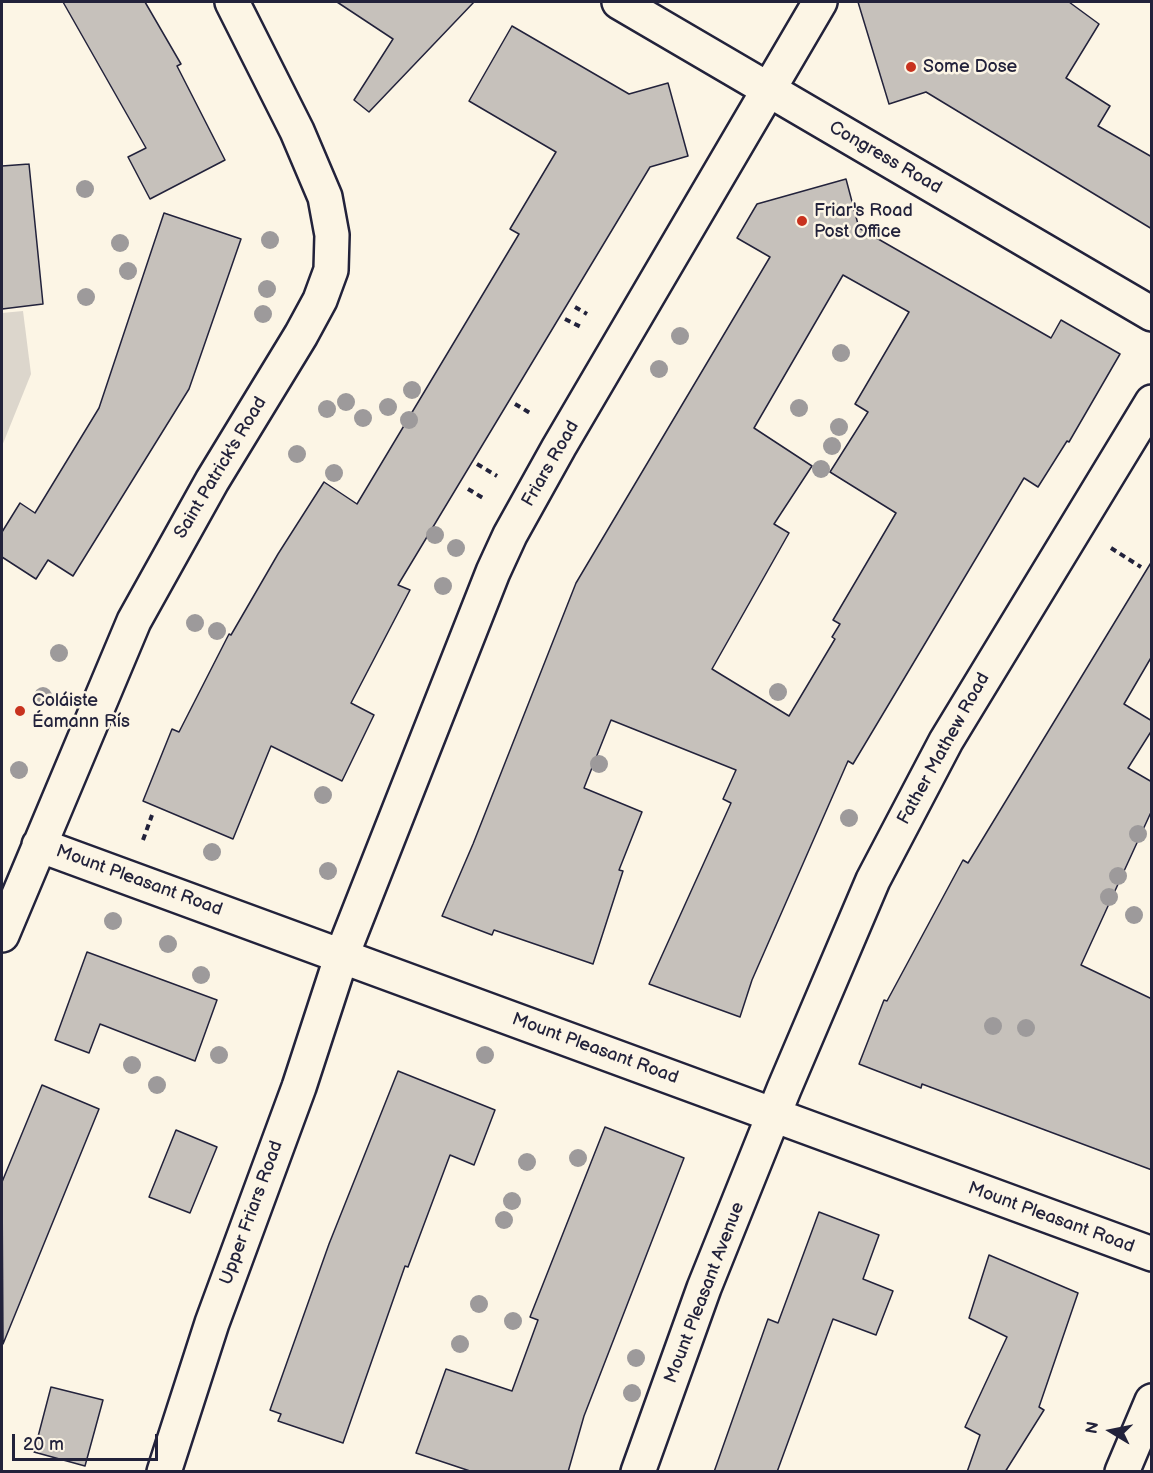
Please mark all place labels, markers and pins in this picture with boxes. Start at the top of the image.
place label: Some Dose [923,56,1017,78]
marker: Some Dose [904,60,918,74]
place label: Friar's Road Post Office [814,200,913,242]
marker: Friar's Road Post Office [795,214,809,228]
place label: Coláiste Éamann Rís [32,690,130,732]
marker: Coláiste Éamann Rís [13,704,27,718]

